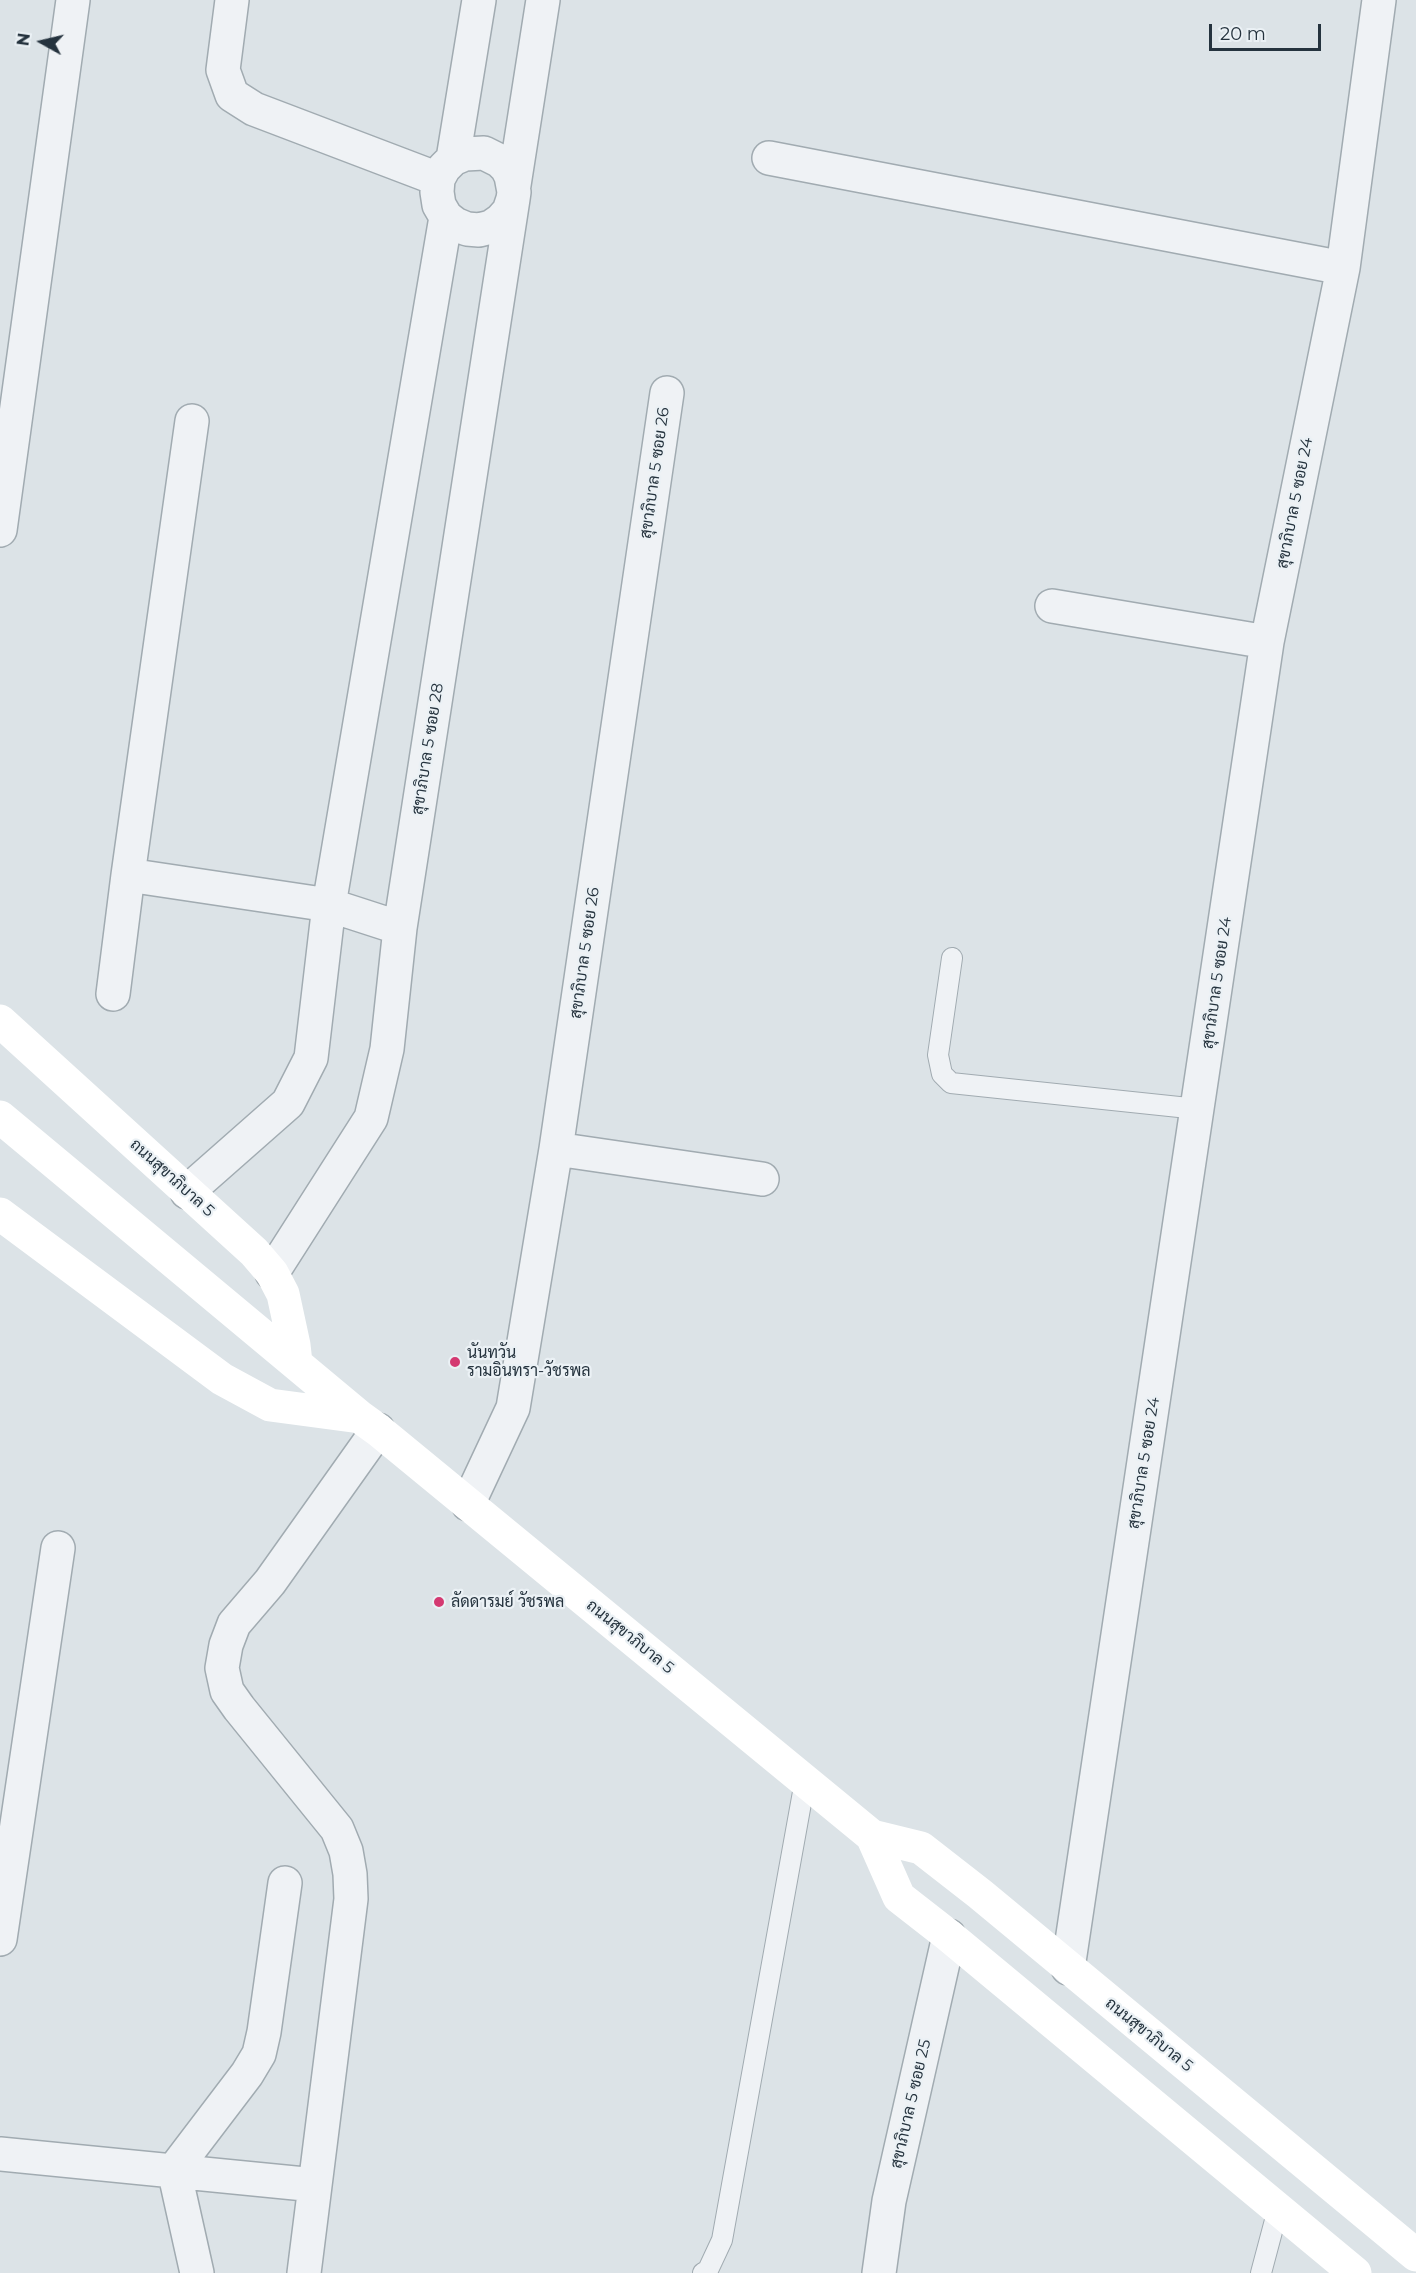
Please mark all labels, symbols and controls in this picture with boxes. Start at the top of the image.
north arrow [12,12,72,72]
scale bar [1212,12,1324,50]
text: 20 m [1220,23,1266,45]
text: N [13,32,34,47]
street label: สุขาภิบาล 5 ซอย 26 [636,406,674,540]
street label: สุขาภิบาล 5 ซอย 24 [1273,436,1317,570]
street label: สุขาภิบาล 5 ซอย 28 [408,682,448,816]
street label: สุขาภิบาล 5 ซอย 26 [566,886,604,1020]
street label: สุขาภิบาล 5 ซอย 24 [1198,916,1236,1050]
street label: ถนนสุขาภิบาล 5 [126,1135,218,1221]
place label: นันทวัน รามอินทรา-วัชรพล [467,1343,590,1381]
marker: นันทวัน รามอินทรา-วัชรพล [448,1355,462,1369]
street label: สุขาภิบาล 5 ซอย 24 [1124,1396,1164,1530]
place label: ลัดดารมย์ วัชรพล [451,1592,564,1612]
marker: ลัดดารมย์ วัชรพล [432,1595,446,1609]
street label: ถนนสุขาภิบาล 5 [583,1596,677,1678]
street label: ถนนสุขาภิบาล 5 [1102,1994,1196,2076]
street label: สุขาภิบาล 5 ซอย 25 [887,2038,935,2170]

